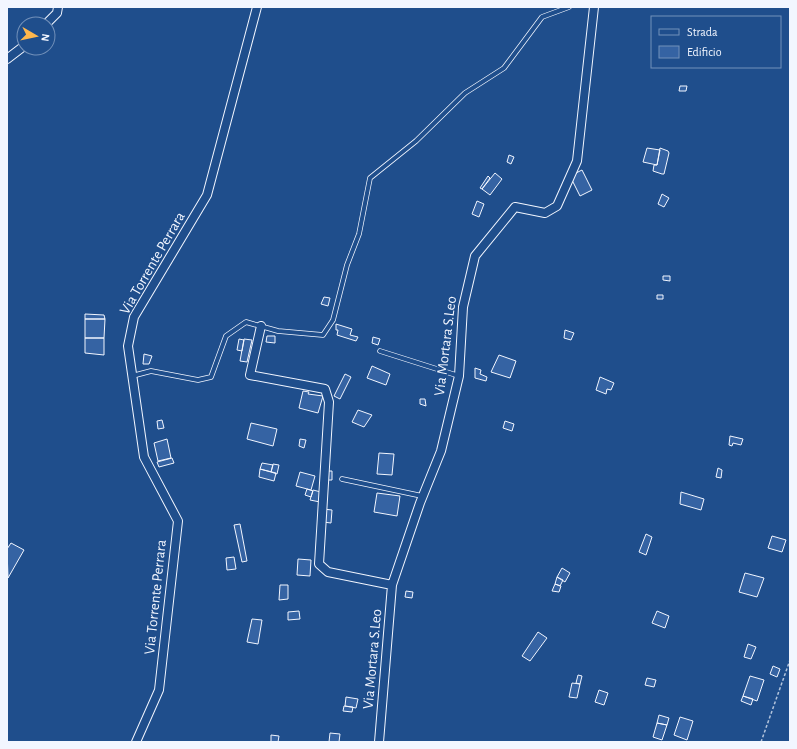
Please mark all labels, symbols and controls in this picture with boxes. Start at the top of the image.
north arrow [16,16,56,56]
legend [651,16,781,68]
text: Strada [687,26,718,38]
text: N [39,33,51,42]
text: Edificio [687,46,722,58]
street label: Via Torrente Perrara [117,209,188,317]
street label: Via Mortara S.Leo [432,295,459,397]
street label: Via Torrente Perrara [142,539,169,655]
street label: Via Mortara S.Leo [361,608,384,710]

